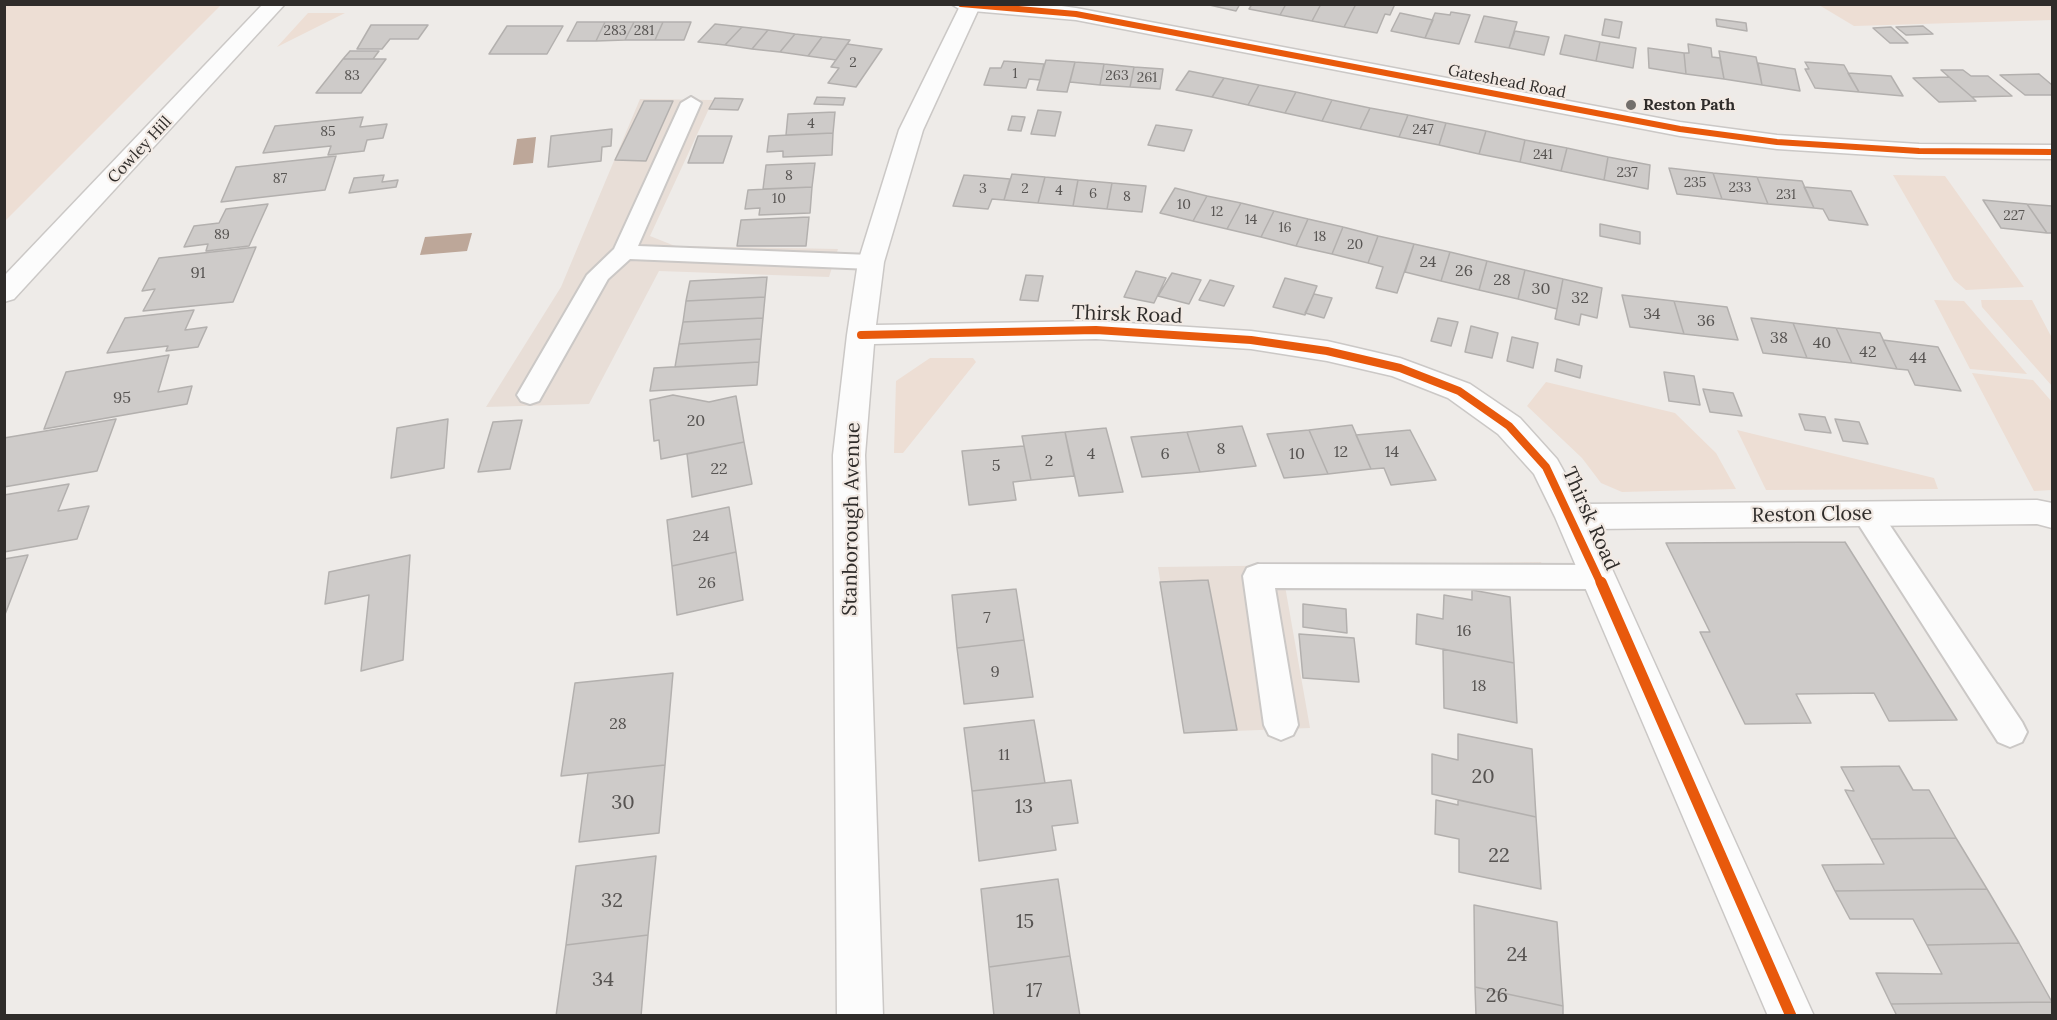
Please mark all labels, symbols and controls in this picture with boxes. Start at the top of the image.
house number: 283 [603,23,627,39]
house number: 281 [634,23,654,39]
house number: 2 [849,55,857,71]
street label: Gateshead Road [1446,61,1568,103]
house number: 1 [1012,66,1018,82]
house number: 83 [344,68,360,84]
house number: 263 [1105,68,1129,84]
house number: 261 [1137,70,1157,86]
place label: Reston Path [1643,95,1735,115]
marker: Reston Path [1624,98,1638,112]
street label: Cowley Hill [104,113,176,187]
house number: 4 [807,116,815,132]
house number: 247 [1412,122,1434,138]
house number: 85 [320,124,336,140]
house number: 241 [1533,147,1553,163]
house number: 237 [1616,165,1638,181]
house number: 8 [785,168,793,184]
house number: 87 [273,171,287,187]
house number: 235 [1684,175,1706,191]
house number: 233 [1729,180,1751,196]
house number: 3 [979,181,987,197]
house number: 2 [1021,181,1029,197]
house number: 4 [1055,183,1063,199]
house number: 6 [1089,186,1097,202]
house number: 231 [1776,187,1796,203]
house number: 8 [1123,189,1131,205]
house number: 10 [772,191,786,207]
house number: 10 [1177,197,1191,213]
house number: 12 [1211,204,1223,220]
house number: 227 [2003,208,2025,224]
house number: 14 [1245,212,1257,228]
house number: 16 [1278,220,1292,236]
house number: 89 [214,227,230,243]
house number: 18 [1314,229,1326,245]
house number: 20 [1347,237,1363,253]
house number: 24 [1420,252,1436,272]
house number: 26 [1455,261,1473,281]
house number: 91 [190,263,206,283]
house number: 28 [1493,270,1511,290]
house number: 30 [1532,279,1550,299]
house number: 32 [1571,288,1589,308]
street label: Thirsk Road [1071,301,1183,329]
house number: 34 [1643,304,1661,324]
house number: 36 [1697,311,1715,331]
house number: 38 [1770,328,1788,348]
house number: 40 [1813,333,1831,353]
house number: 42 [1859,342,1877,362]
house number: 44 [1909,348,1927,368]
house number: 95 [113,388,131,408]
house number: 20 [687,411,705,431]
street label: Stanborough Avenue [838,422,866,616]
house number: 8 [1217,439,1225,459]
house number: 12 [1334,442,1348,462]
house number: 14 [1385,442,1399,462]
house number: 4 [1087,444,1095,464]
house number: 6 [1160,444,1170,464]
house number: 10 [1289,444,1305,464]
house number: 2 [1045,451,1053,471]
house number: 5 [992,456,1000,476]
house number: 22 [710,459,728,479]
street label: Thirsk Road [1557,464,1623,574]
street label: Reston Close [1752,502,1872,528]
house number: 24 [693,526,709,546]
house number: 26 [698,573,716,593]
house number: 7 [983,608,991,628]
house number: 16 [1456,621,1472,641]
house number: 9 [990,662,1000,682]
house number: 18 [1472,676,1486,696]
house number: 28 [609,714,627,734]
house number: 11 [998,745,1010,765]
house number: 20 [1471,765,1495,789]
house number: 30 [611,791,635,815]
house number: 13 [1015,795,1033,819]
house number: 22 [1488,844,1510,868]
house number: 32 [601,889,623,913]
house number: 15 [1016,910,1034,934]
house number: 24 [1506,943,1528,967]
house number: 34 [592,968,614,992]
house number: 17 [1026,979,1042,1003]
house number: 26 [1486,984,1508,1008]

